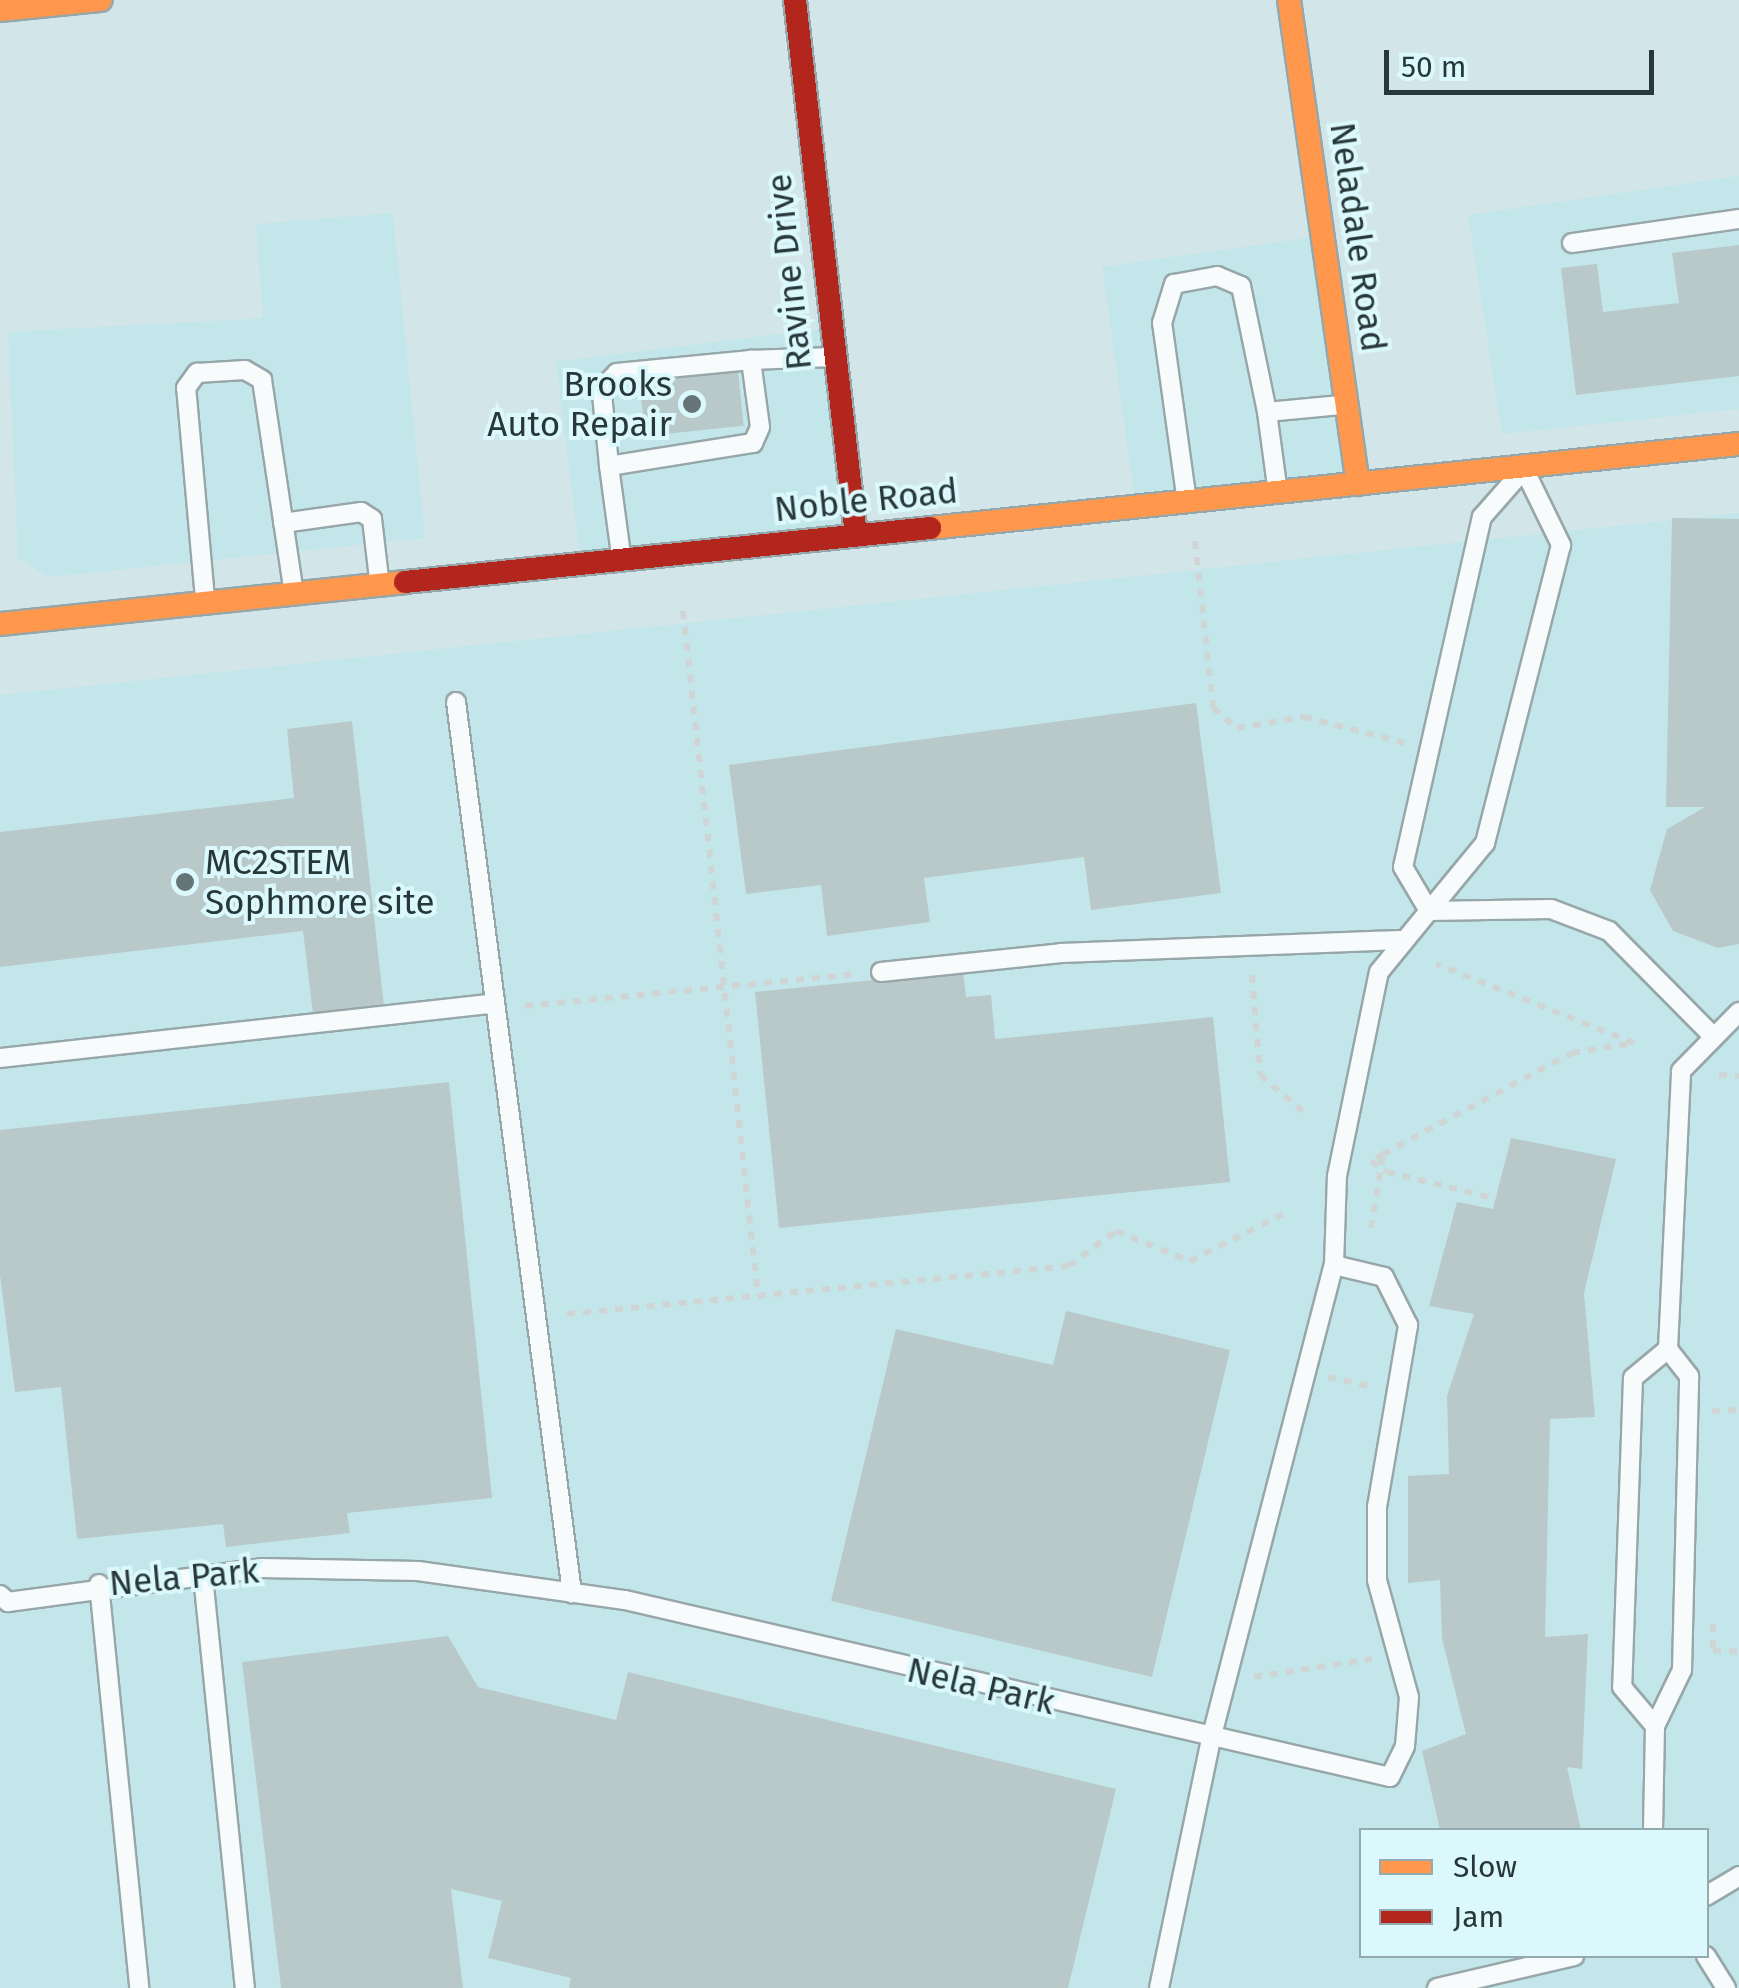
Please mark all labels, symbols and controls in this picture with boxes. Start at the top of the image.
scale bar [1389,30,1659,92]
text: 50 m [1401,49,1466,85]
street label: Neladale Road [1321,120,1395,354]
street label: Ravine Drive [758,172,820,372]
place label: Brooks Auto Repair [487,363,672,445]
marker: Brooks Auto Repair [681,393,703,415]
street label: Noble Road [772,469,960,531]
place label: MC2STEM Sophmore site [205,841,434,923]
marker: MC2STEM Sophmore site [174,871,196,893]
street label: Nela Park [107,1550,261,1604]
street label: Nela Park [903,1649,1059,1723]
legend [1359,1828,1709,1958]
text: Slow [1453,1849,1517,1885]
text: Jam [1453,1899,1504,1935]

